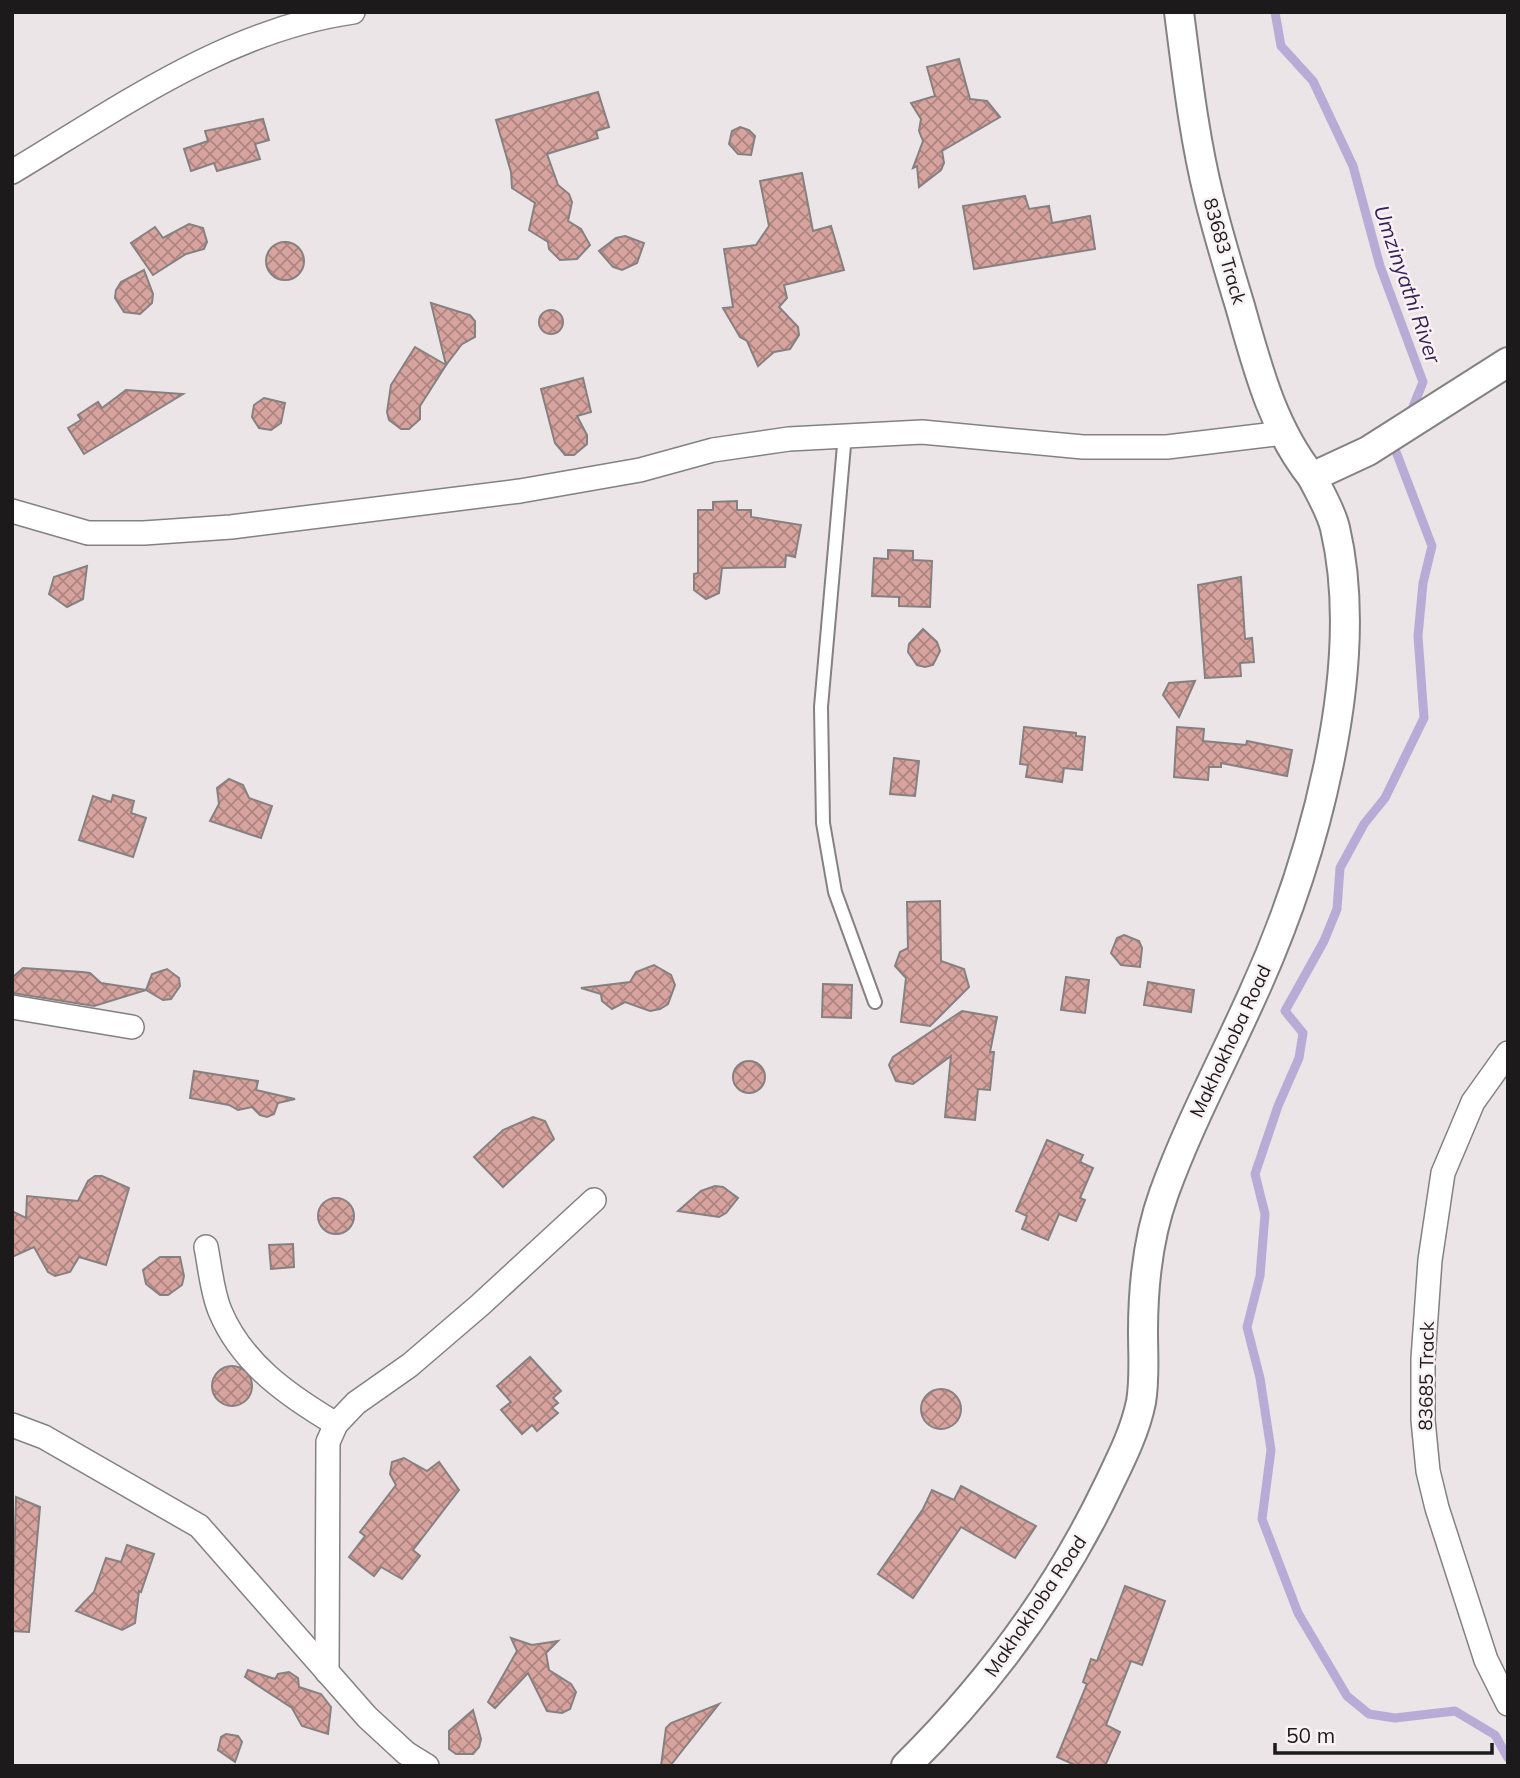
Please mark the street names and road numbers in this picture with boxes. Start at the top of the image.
street label: 83683 Track [1198,195,1252,307]
street label: Makhokhoba Road [1184,961,1276,1121]
street label: 83685 Track [1413,1321,1439,1431]
street label: Makhokhoba Road [979,1531,1091,1681]

